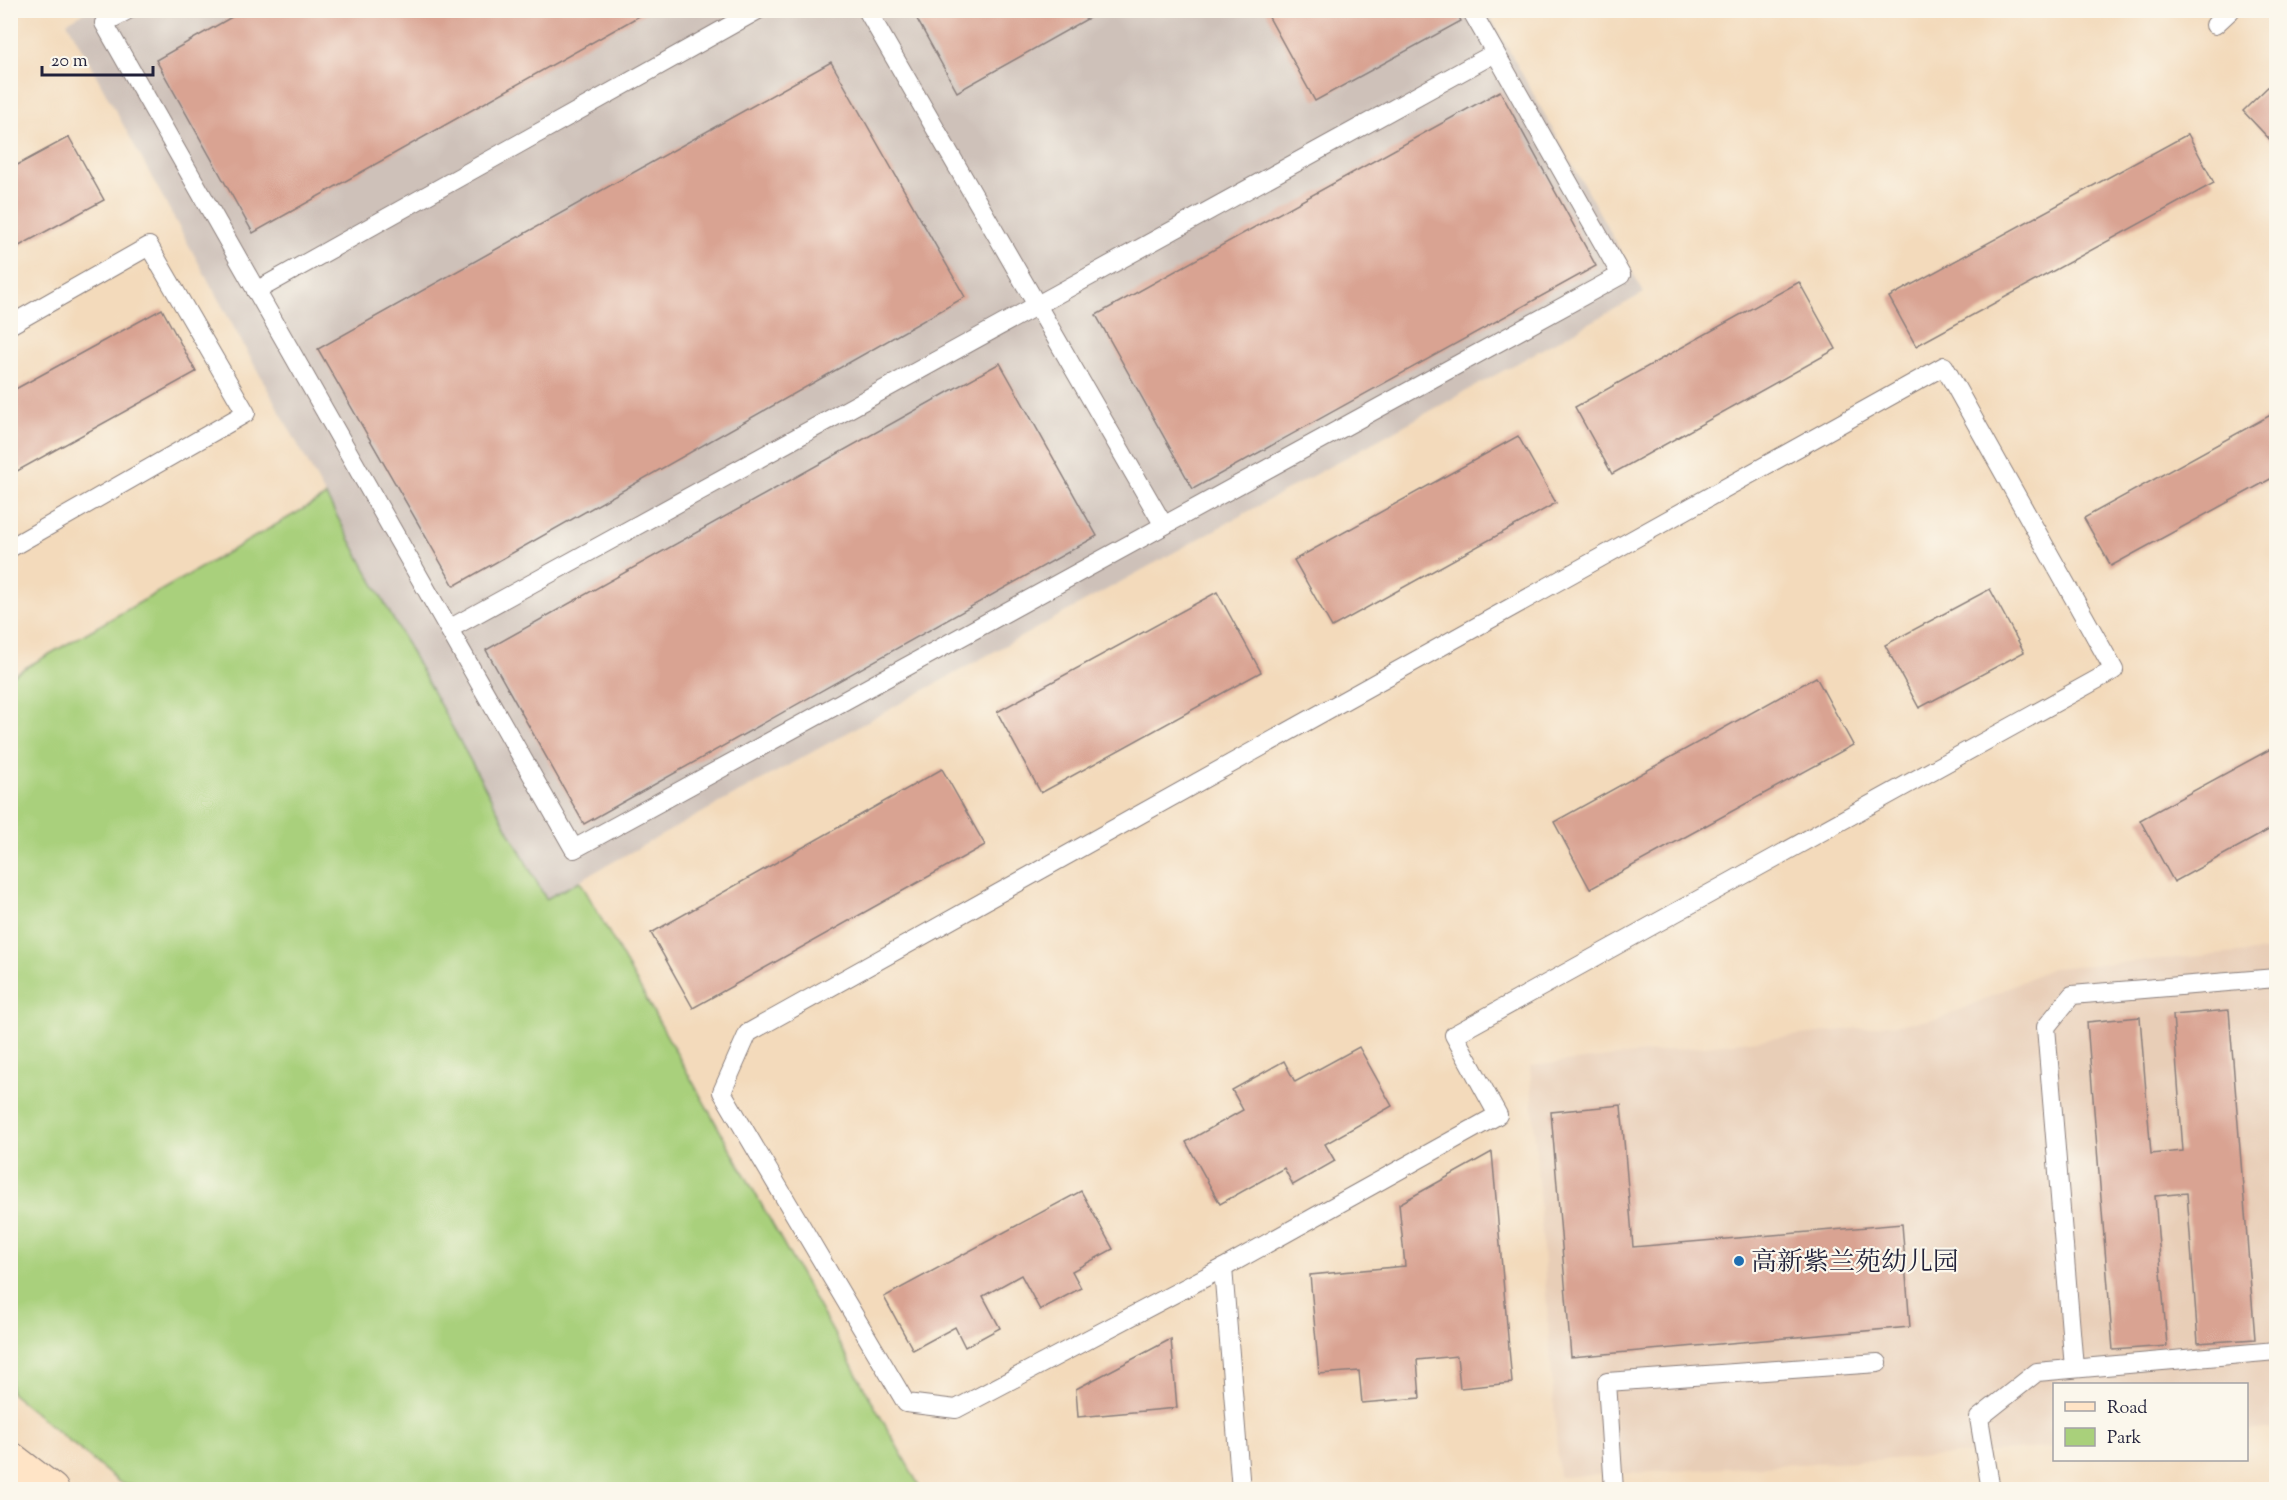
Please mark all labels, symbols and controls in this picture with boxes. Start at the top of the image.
scale bar [42,39,153,77]
text: 20 m [51,49,88,75]
place label: 高新紫兰苑幼儿园 [1751,1245,1959,1282]
marker: 高新紫兰苑幼儿园 [1732,1254,1746,1268]
legend [2053,1383,2248,1461]
text: Road [2107,1396,2147,1422]
text: Park [2107,1426,2142,1452]

